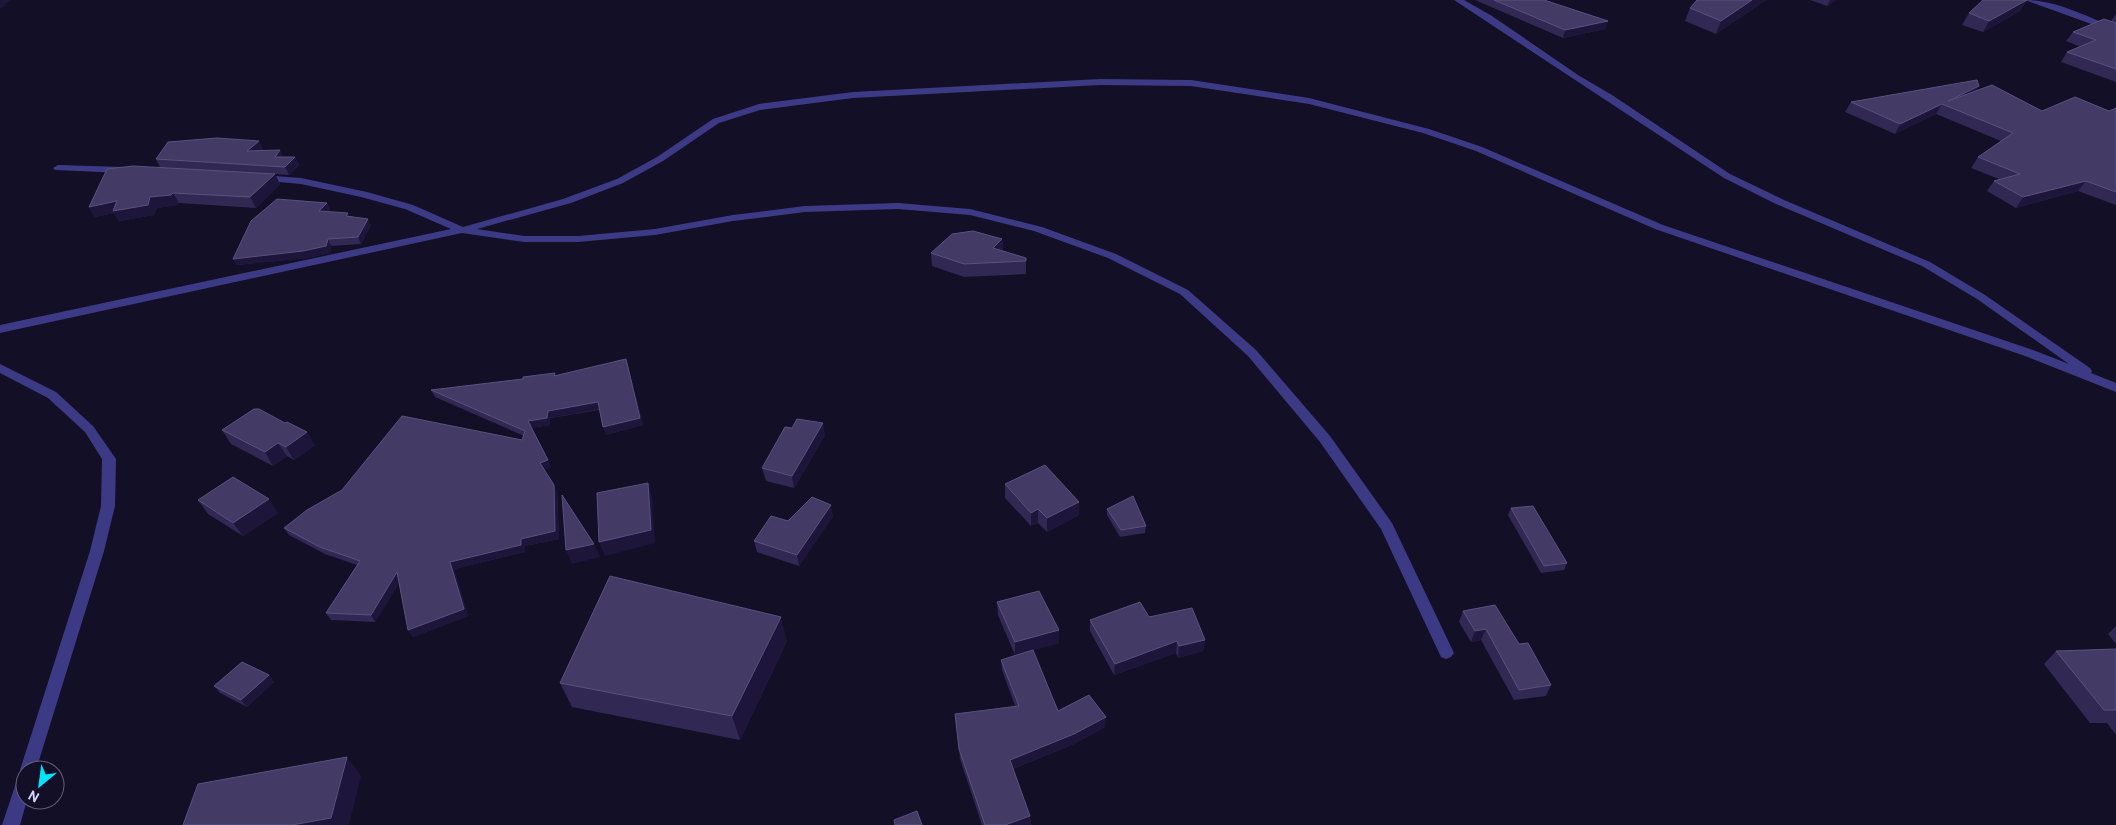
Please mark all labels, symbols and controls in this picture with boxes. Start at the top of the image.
north arrow [15,760,65,810]
text: N [26,785,43,805]

